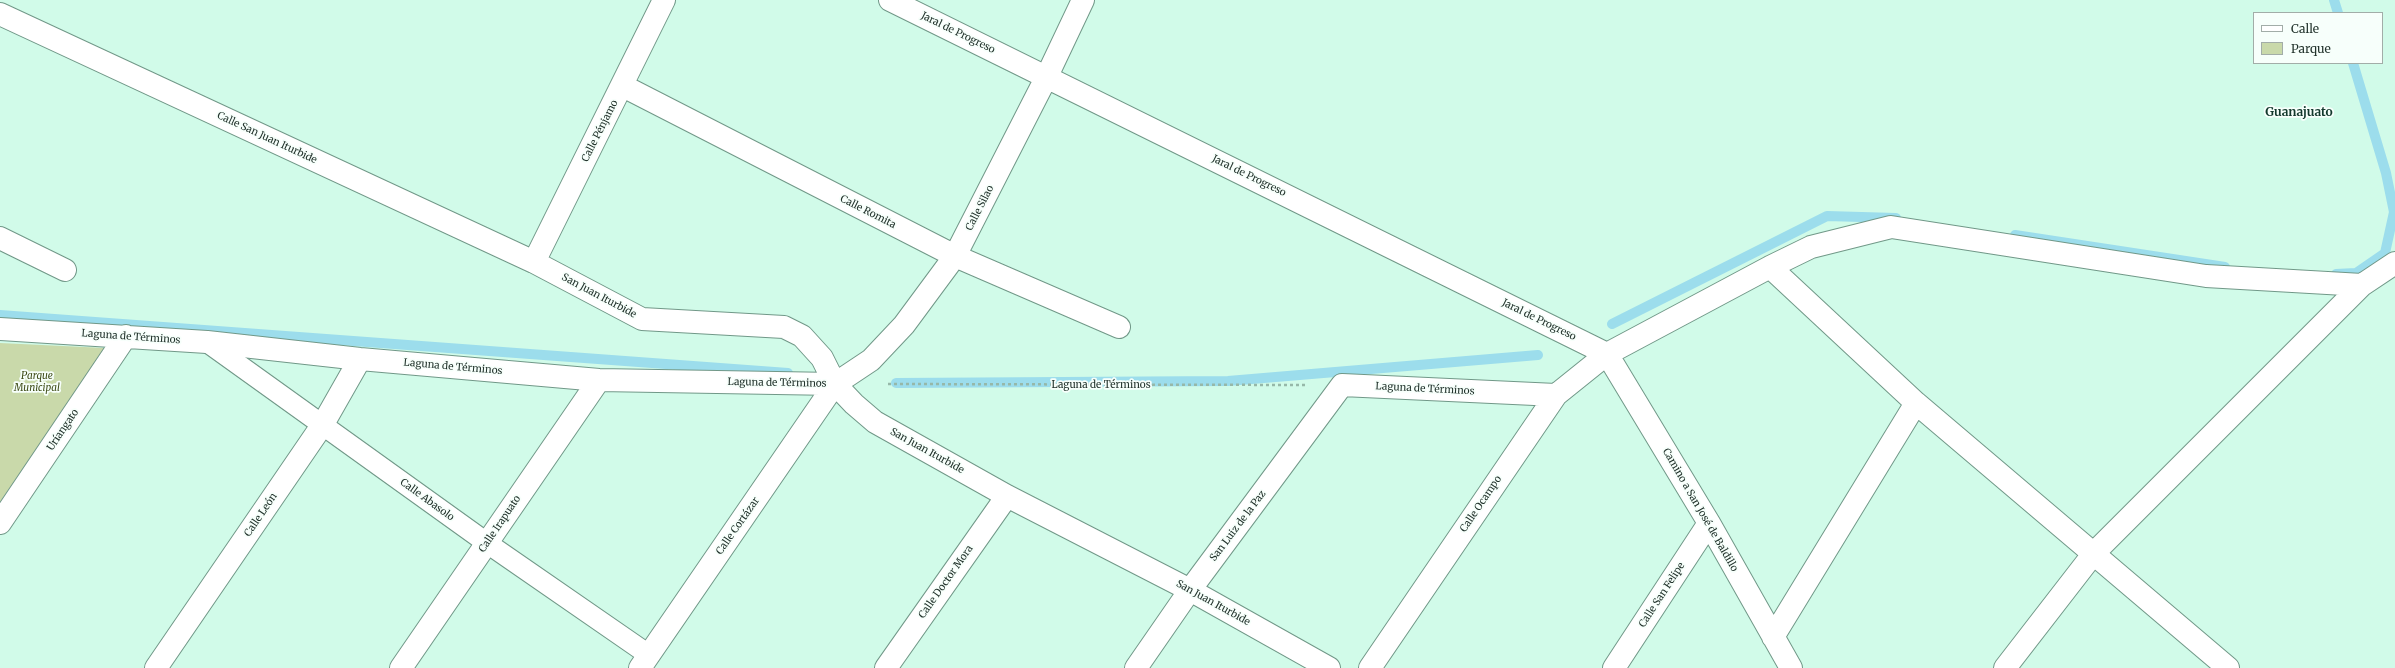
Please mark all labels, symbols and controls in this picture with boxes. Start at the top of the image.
street label: Jaral de Progreso [919,10,997,56]
legend [2253,12,2383,64]
text: Calle [2291,21,2319,36]
text: Parque [2291,41,2331,56]
street label: Calle Pénjamo [579,98,621,164]
district label: Guanajuato [2265,106,2333,120]
street label: Calle San Juan Iturbide [215,110,319,166]
street label: Jaral de Progreso [1210,153,1288,199]
street label: Calle Silao [963,183,997,233]
street label: Calle Romita [838,193,898,231]
street label: San Juan Iturbide [560,271,638,321]
street label: Jaral de Progreso [1500,297,1578,343]
street label: Laguna de Términos [81,328,181,346]
street label: Laguna de Términos [403,357,503,377]
park label: Parque Municipal [14,370,60,394]
street label: Laguna de Términos [727,376,827,390]
street label: Laguna de Términos [1051,379,1151,391]
street label: Laguna de Términos [1375,380,1475,398]
street label: Uríangato [45,407,81,453]
street label: San Juan Iturbide [888,426,966,476]
street label: Camino a San José de Baldillo [1660,446,1740,574]
street label: Calle Ocampo [1458,473,1504,535]
street label: Calle Abasolo [398,476,456,524]
street label: San Luiz de la Paz [1208,488,1268,564]
street label: Calle León [242,491,280,539]
street label: Calle Irapuato [476,493,524,555]
street label: Calle Cortázar [714,495,762,557]
street label: Calle Doctor Mora [916,543,976,621]
street label: Calle San Felipe [1637,560,1687,630]
street label: San Juan Iturbide [1174,578,1252,628]

